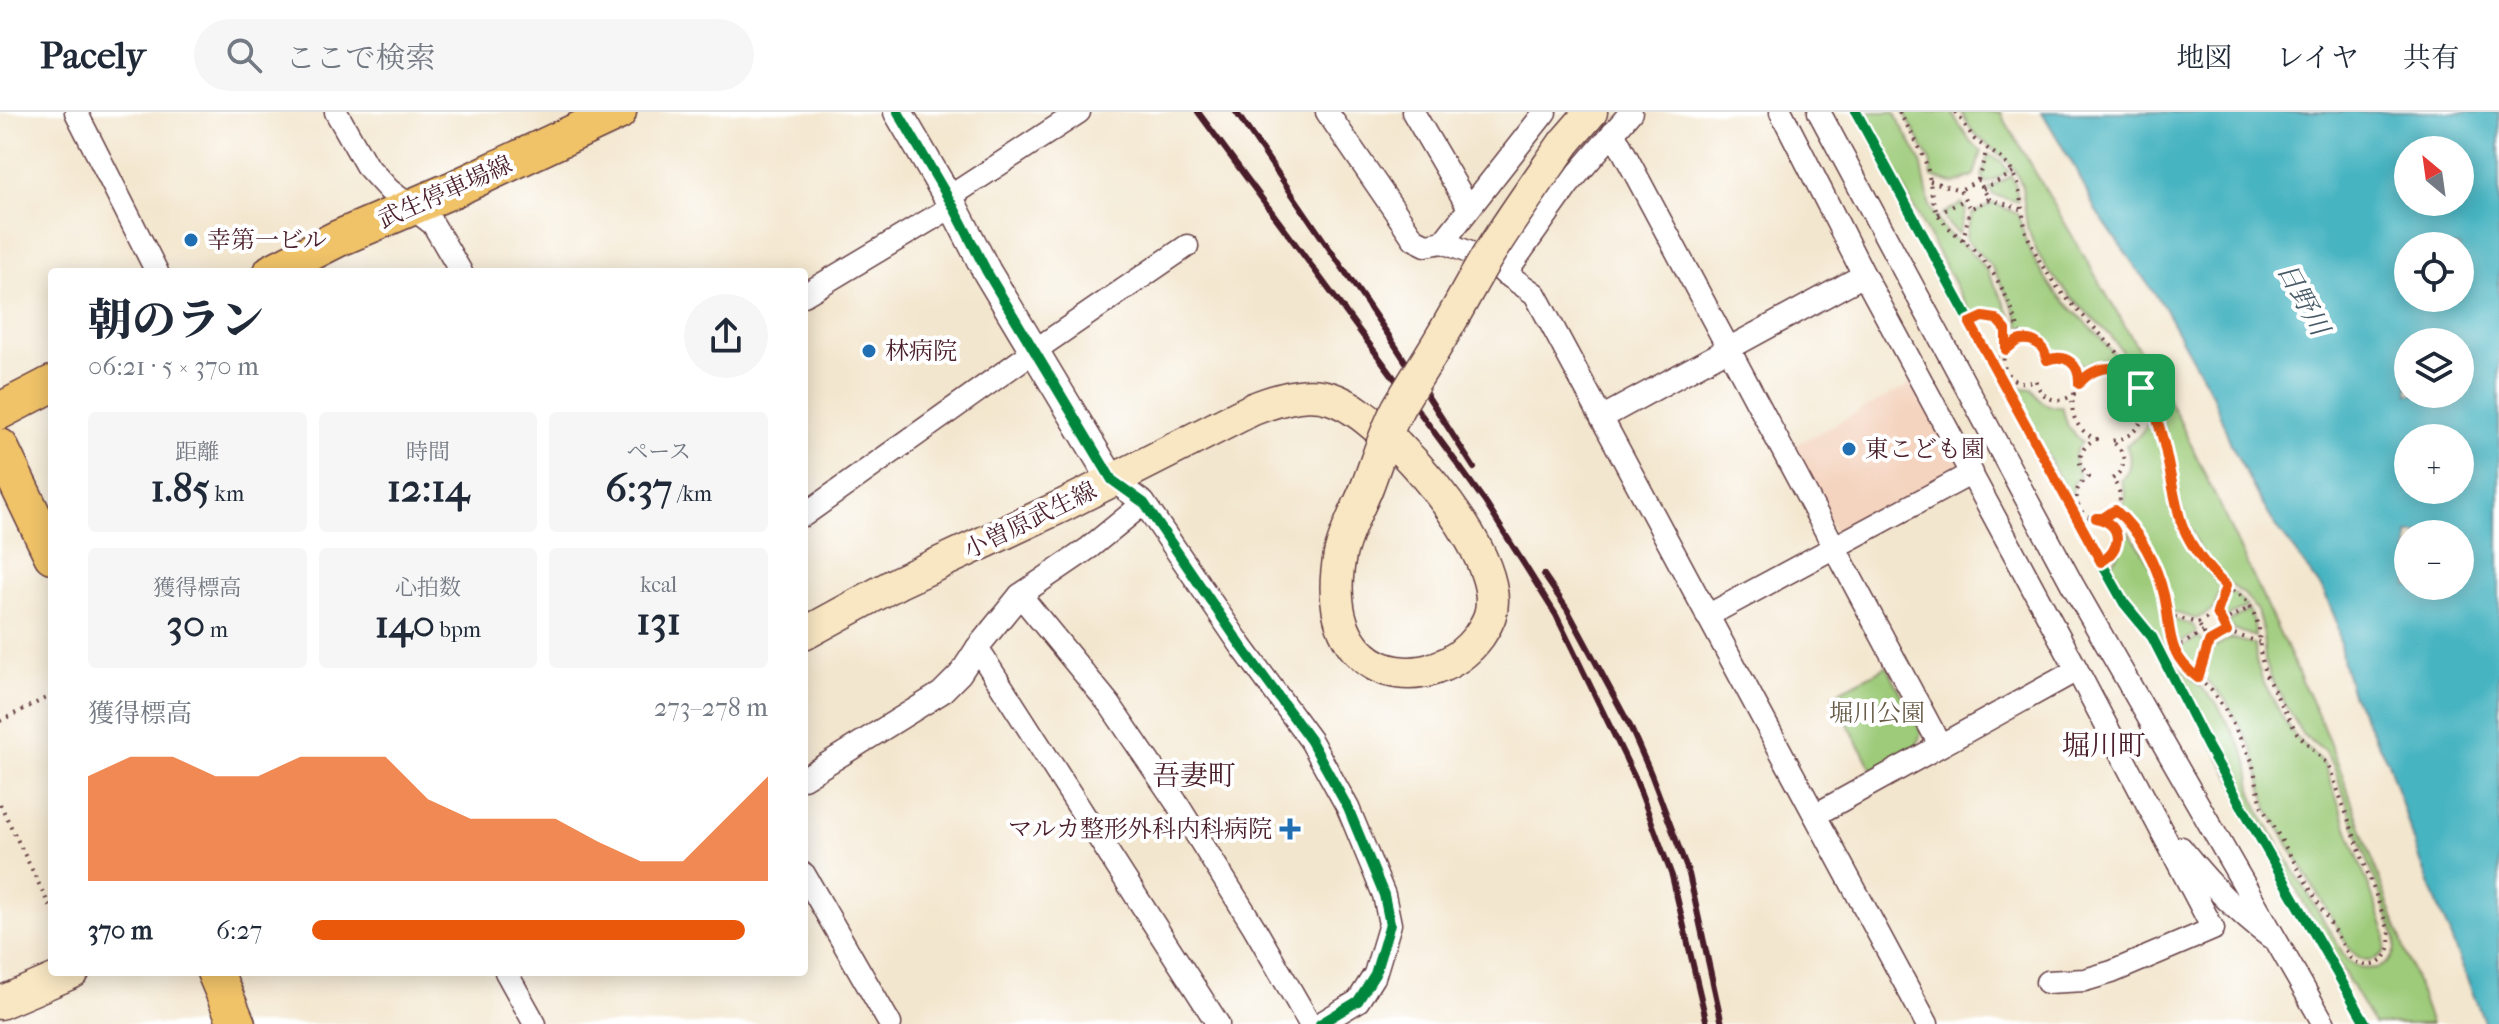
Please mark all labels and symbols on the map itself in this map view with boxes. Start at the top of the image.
north arrow [2394,136,2474,216]
street label: 武生停車場線 [374,150,516,234]
place label: 幸第一ビル [207,226,327,254]
marker: 幸第一ビル [182,231,200,249]
water label: 日野川 [2271,257,2337,343]
place label: 林病院 [885,337,957,365]
marker: 林病院 [860,342,878,360]
pin [2107,354,2175,422]
place label: 東こども園 [1865,435,1985,463]
marker: 東こども園 [1840,440,1858,458]
street label: 小曽原武生線 [959,476,1101,564]
park label: 堀川公園 [1829,699,1925,727]
district label: 堀川町 [2062,729,2146,762]
district label: 吾妻町 [1152,759,1236,792]
place label: マルカ整形外科内科病院 [1008,815,1272,843]
marker: マルカ整形外科内科病院 [1279,818,1301,840]

